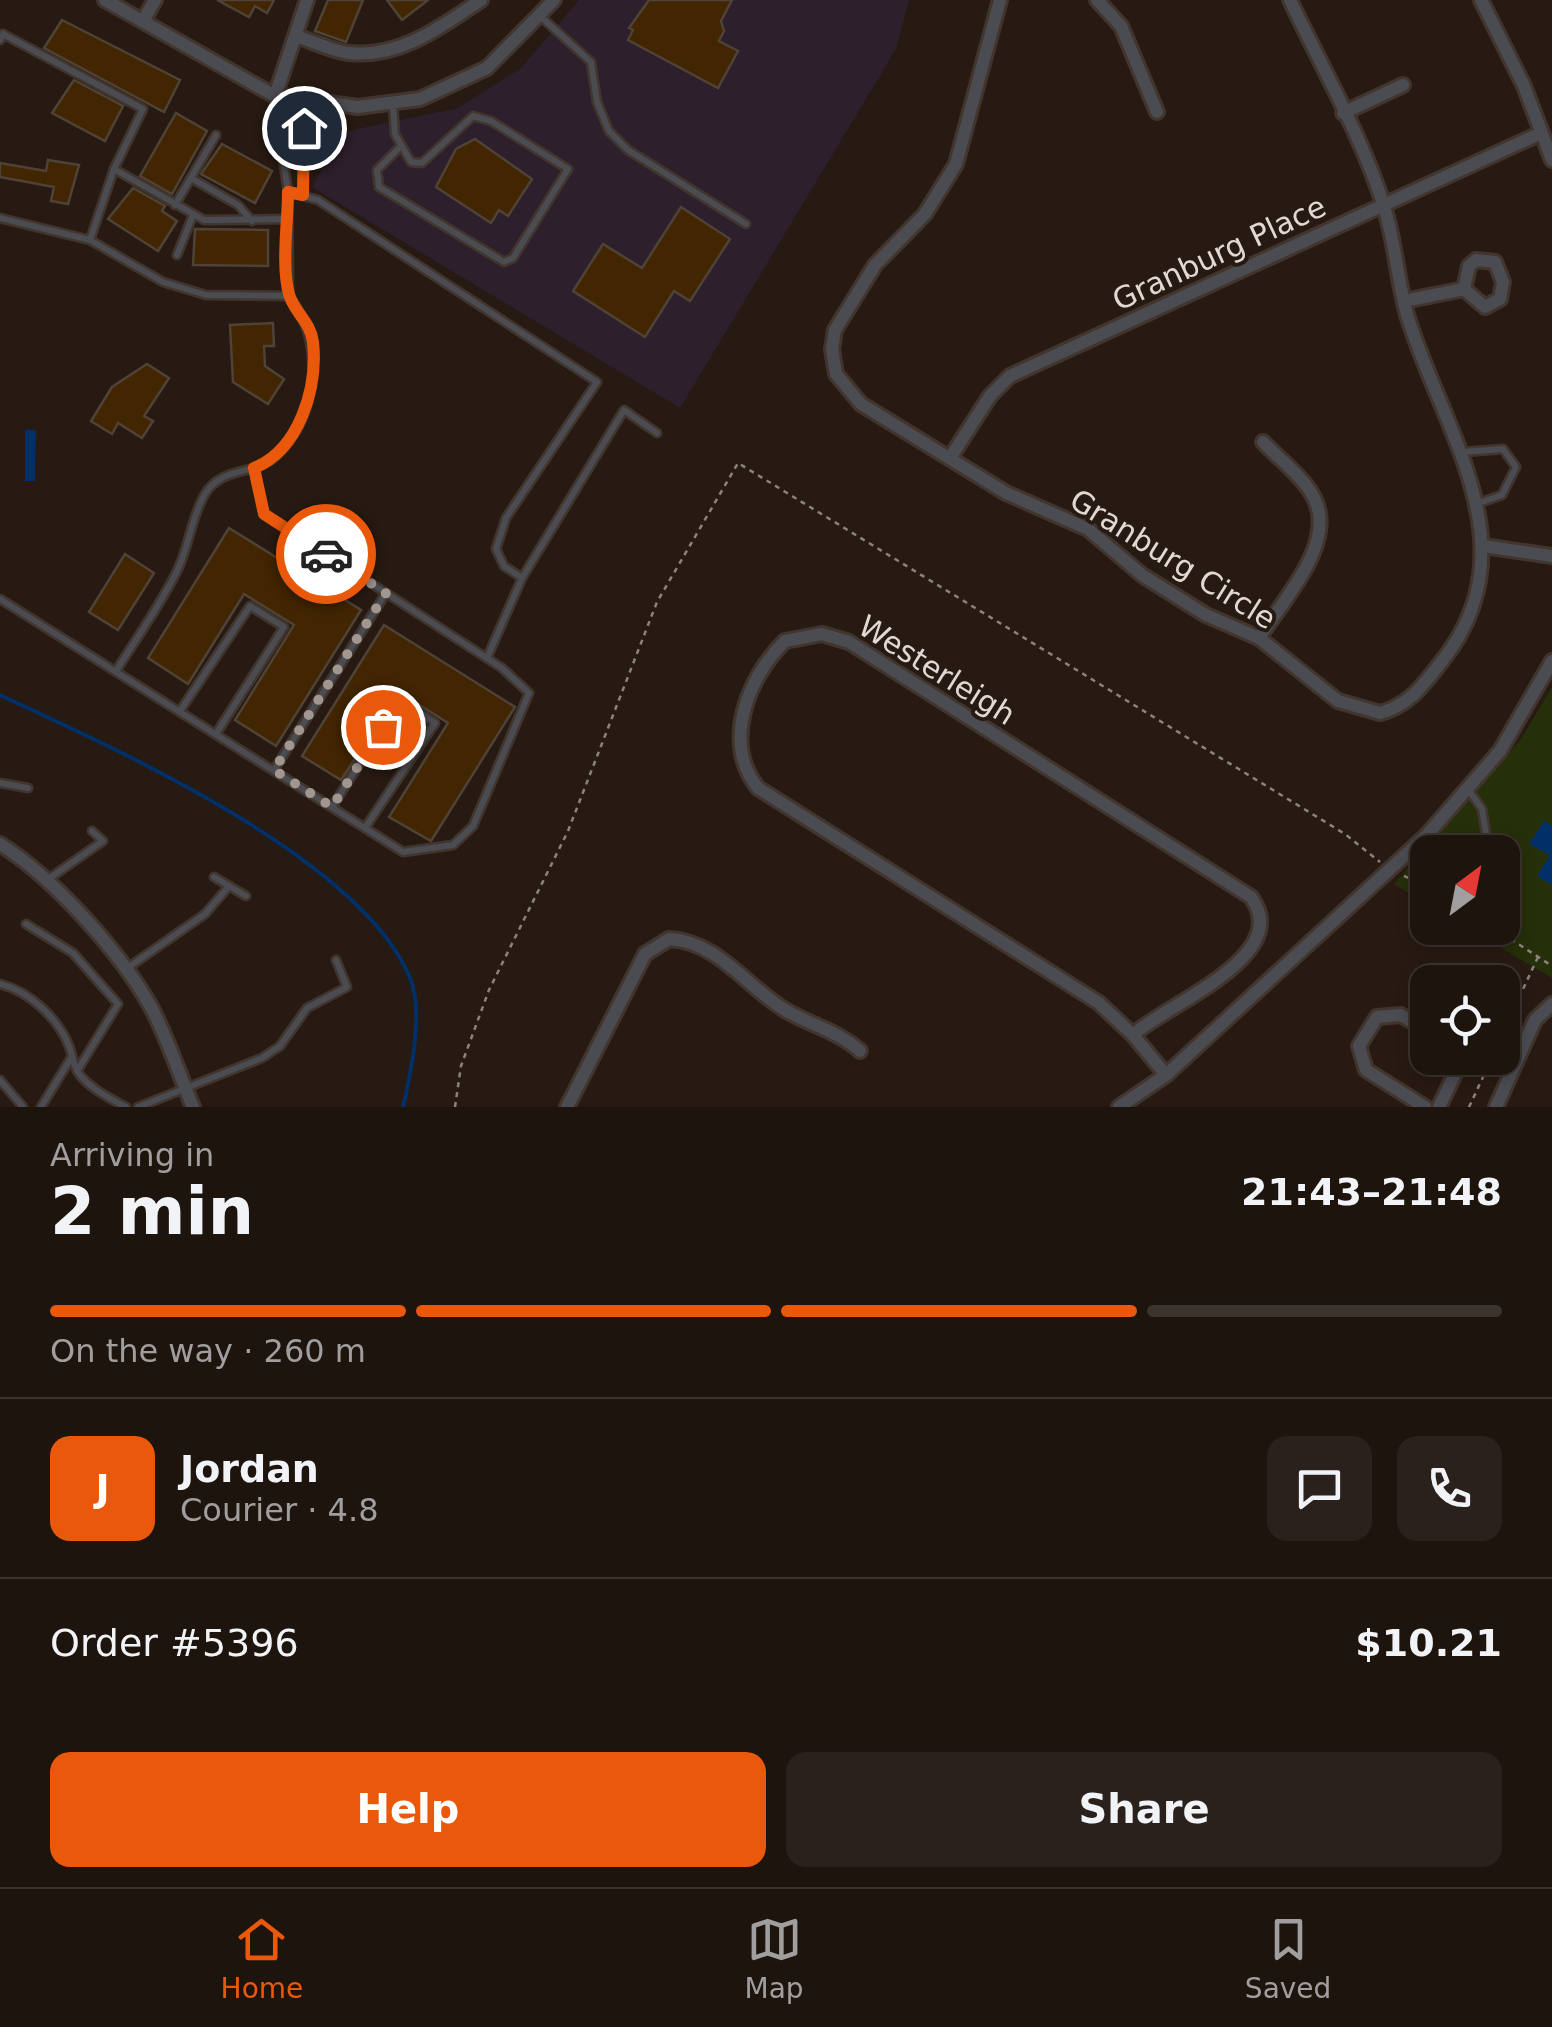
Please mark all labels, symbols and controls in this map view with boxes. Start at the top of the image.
pin [262,86,347,171]
icon: home [277,101,332,156]
street label: Granburg Place [1107,188,1331,318]
street label: Granburg Circle [1064,482,1282,636]
courier [276,504,376,604]
icon: car [299,527,354,582]
street label: Westerleigh [852,608,1022,732]
pin [341,685,426,770]
icon: bag [356,700,411,755]
north arrow [1410,835,1520,945]
map controls [1410,835,1520,1075]
button: locate [1410,965,1520,1075]
text: Arriving in [50,1136,214,1174]
text: 21:43–21:48 [1241,1170,1502,1214]
text: 2 min [50,1174,254,1249]
text: On the way · 260 m [50,1332,366,1370]
button: chat [1267,1436,1372,1541]
button: phone [1397,1436,1502,1541]
text: Jordan [180,1447,319,1491]
text: J [95,1466,110,1510]
text: Courier · 4.8 [180,1491,379,1529]
text: Order #5396 [50,1621,299,1665]
text: $10.21 [1355,1621,1502,1665]
button: Help [50,1752,766,1867]
button: Share [786,1752,1502,1867]
tab: Home [221,1912,303,2005]
tab: Map [745,1912,804,2005]
tab: Saved [1245,1912,1331,2005]

